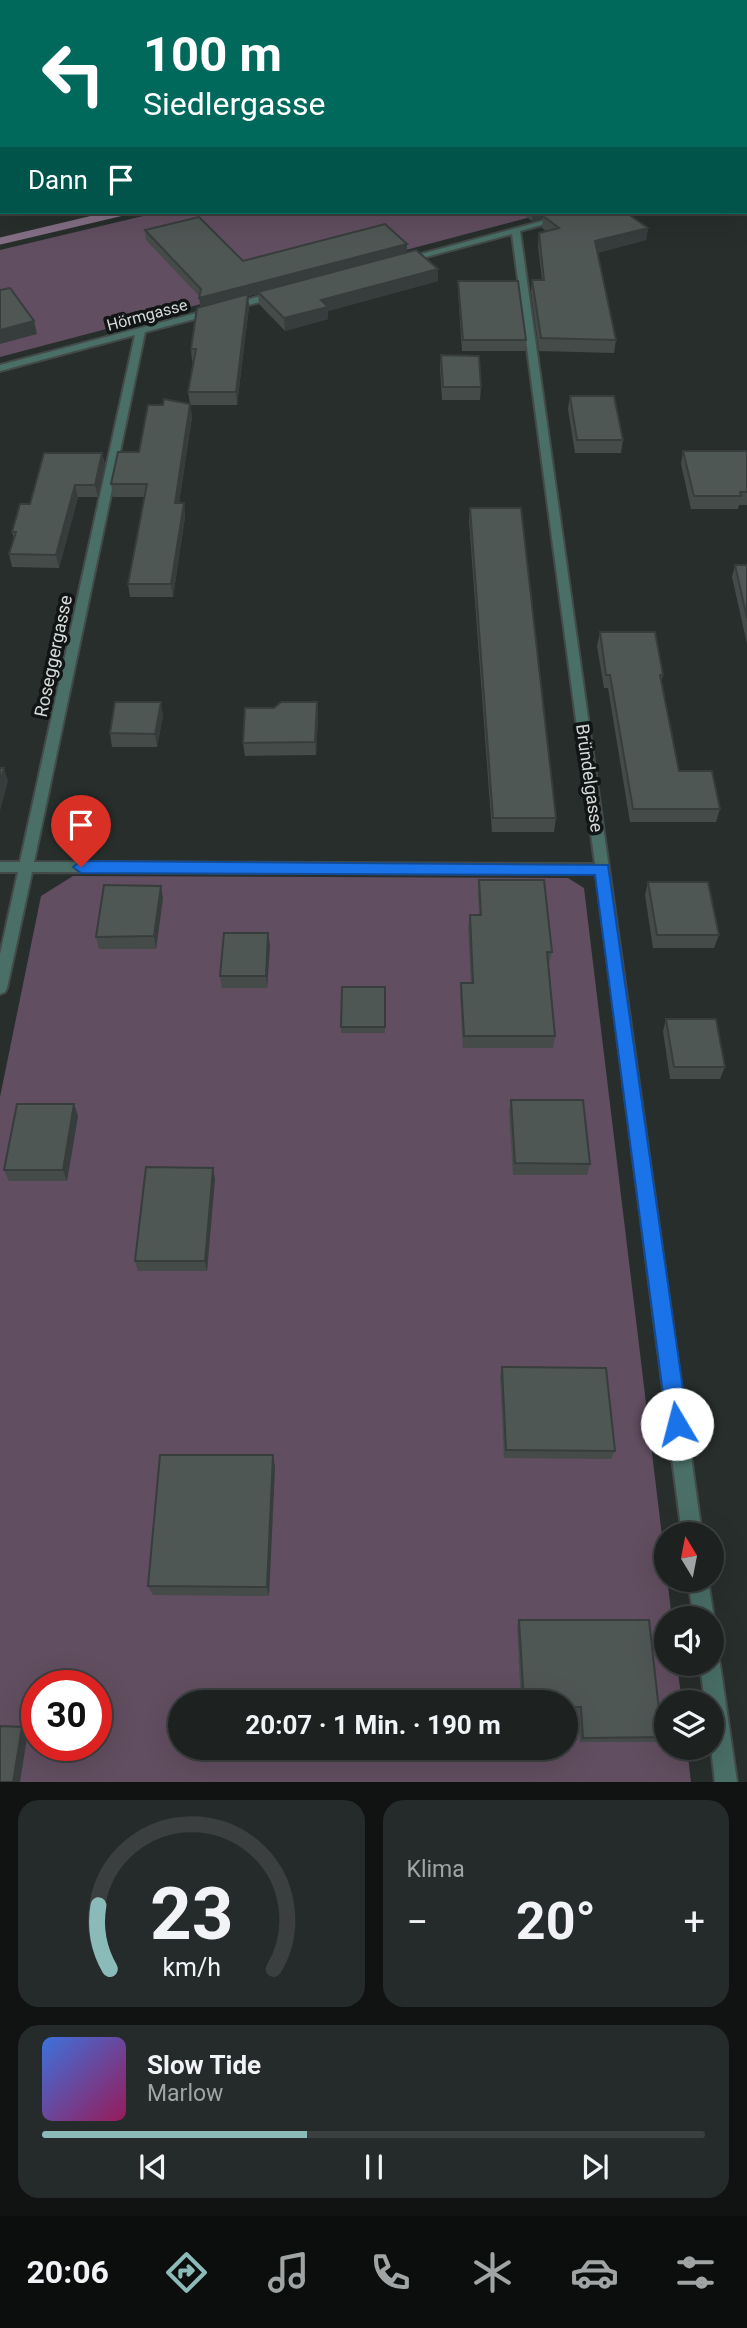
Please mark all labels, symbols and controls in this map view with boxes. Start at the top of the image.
text: 100 m [143,26,282,83]
icon: left [28,28,119,119]
text: Siedlergasse [143,85,325,123]
icon: arrive [102,161,140,199]
text: Dann [28,165,88,195]
street label: Hörmgasse [105,295,189,335]
street label: Roseggergasse [30,593,76,719]
street label: Bründelgasse [572,722,608,834]
pin [51,795,111,867]
icon: arrive [62,806,100,844]
position arrow [640,1387,714,1461]
north arrow [654,1522,724,1592]
map controls [654,1522,724,1760]
button: sound [654,1606,724,1676]
speed limit sign: 30 [21,1670,112,1761]
button: layers [654,1690,724,1760]
text: 20:07 · 1 Min. · 190 m [245,1710,501,1740]
text: Klima [407,1856,465,1883]
text: 23 [149,1872,233,1958]
text: 20° [516,1891,596,1952]
text: − [407,1900,428,1944]
text: + [683,1900,705,1944]
text: km/h [162,1953,221,1982]
text: Slow Tide [147,2050,261,2080]
text: Marlow [147,2080,223,2107]
icon: previous [134,2148,172,2186]
icon: pause [355,2148,393,2186]
icon: next [576,2148,614,2186]
icon: directions [162,2248,211,2297]
icon: music [264,2248,313,2297]
icon: phone [366,2248,415,2297]
icon: climate [468,2248,517,2297]
icon: car [570,2248,619,2297]
icon: filters [671,2248,720,2297]
text: 20:06 [26,2253,109,2291]

